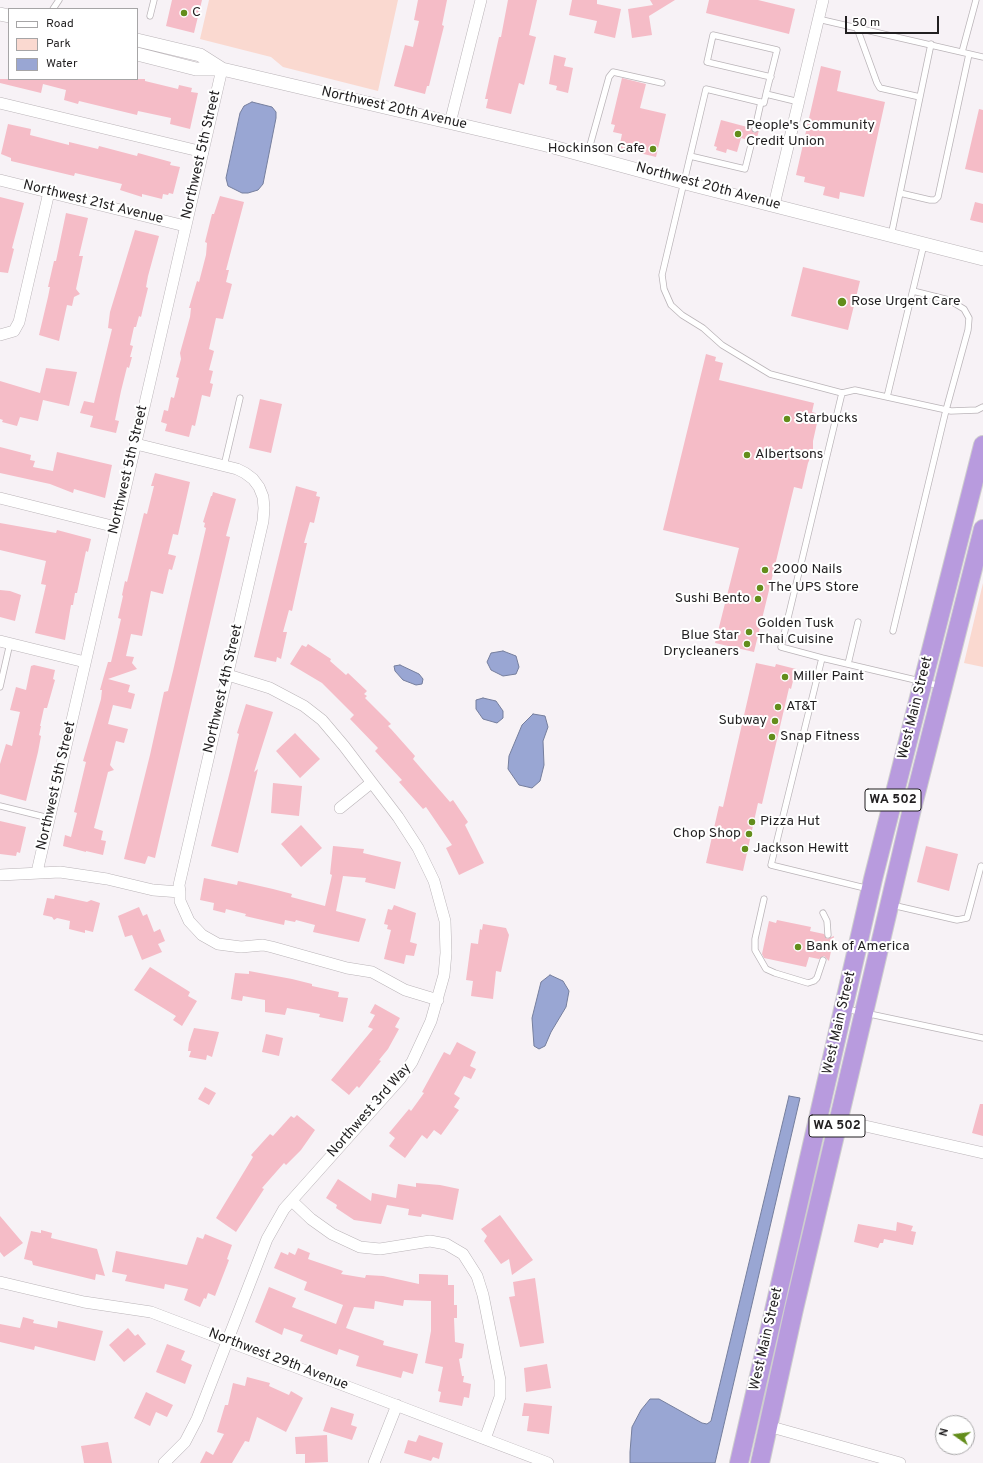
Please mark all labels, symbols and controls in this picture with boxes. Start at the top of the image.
place label: C [192,5,201,21]
legend [8,8,138,80]
marker: C [179,8,189,18]
scale bar [847,8,941,34]
text: 50 m [852,15,880,31]
text: Road [46,16,74,32]
text: Park [46,36,71,52]
text: Water [46,56,78,72]
street label: Northwest 20th Avenue [320,84,468,134]
street label: Northwest 5th Street [179,89,225,221]
place label: People's Community Credit Union [746,118,875,150]
marker: People's Community Credit Union [733,129,743,139]
place label: Hockinson Cafe [548,141,645,157]
marker: Hockinson Cafe [648,144,658,154]
street label: Northwest 20th Avenue [634,160,782,214]
street label: Northwest 21st Avenue [21,177,165,229]
place label: Rose Urgent Care [851,294,961,310]
marker: Rose Urgent Care [836,296,848,308]
street label: Northwest 5th Street [106,404,152,536]
place label: Starbucks [795,411,858,427]
marker: Starbucks [782,414,792,424]
place label: Albertsons [755,447,823,463]
marker: Albertsons [742,450,752,460]
place label: 2000 Nails [773,562,842,578]
marker: 2000 Nails [760,565,770,575]
place label: The UPS Store [768,580,859,596]
marker: The UPS Store [755,583,765,593]
place label: Sushi Bento [675,591,750,607]
marker: Sushi Bento [753,594,763,604]
place label: Golden Tusk Thai Cuisine [757,616,834,648]
street label: Northwest 4th Street [201,623,247,755]
marker: Golden Tusk Thai Cuisine [744,627,754,637]
place label: Blue Star Drycleaners [663,628,739,660]
marker: Blue Star Drycleaners [742,639,752,649]
street label: West Main Street [895,655,937,761]
place label: Miller Paint [793,669,864,685]
marker: Miller Paint [780,672,790,682]
place label: AT&T [786,699,817,715]
marker: AT&T [773,702,783,712]
place label: Subway [718,713,767,729]
marker: Subway [770,716,780,726]
street label: Northwest 5th Street [34,720,80,852]
place label: Snap Fitness [780,729,860,745]
marker: Snap Fitness [767,732,777,742]
road number: WA 502 [865,789,921,811]
place label: Pizza Hut [760,814,820,830]
marker: Pizza Hut [747,817,757,827]
place label: Chop Shop [673,826,741,842]
marker: Chop Shop [744,829,754,839]
place label: Jackson Hewitt [753,841,849,857]
marker: Jackson Hewitt [740,844,750,854]
place label: Bank of America [806,939,910,955]
marker: Bank of America [793,942,803,952]
street label: West Main Street [820,970,860,1076]
street label: Northwest 3rd Way [325,1061,415,1161]
road number: WA 502 [809,1115,865,1137]
street label: West Main Street [747,1286,787,1392]
street label: Northwest 29th Avenue [206,1326,350,1394]
north arrow [935,1415,975,1455]
text: N [937,1427,952,1438]

